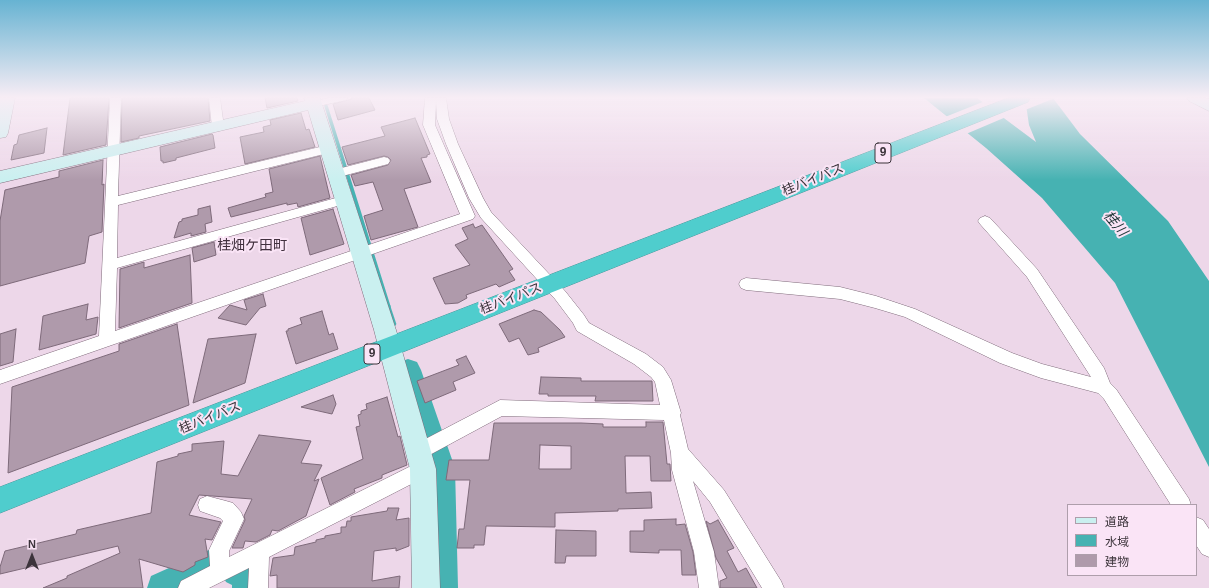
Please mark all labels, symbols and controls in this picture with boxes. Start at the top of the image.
road number: 9 [875,143,891,163]
street label: 桂バイパス [780,161,846,199]
water label: 桂川 [1100,208,1130,240]
district label: 桂畑ケ田町 [217,238,287,254]
street label: 桂バイパス [478,280,544,318]
road number: 9 [364,344,380,364]
street label: 桂バイパス [177,399,243,437]
legend [1067,504,1197,576]
text: 道路 [1105,515,1129,529]
text: 水域 [1105,535,1129,549]
north arrow [12,536,52,576]
text: N [28,538,36,550]
text: 建物 [1105,555,1129,569]

